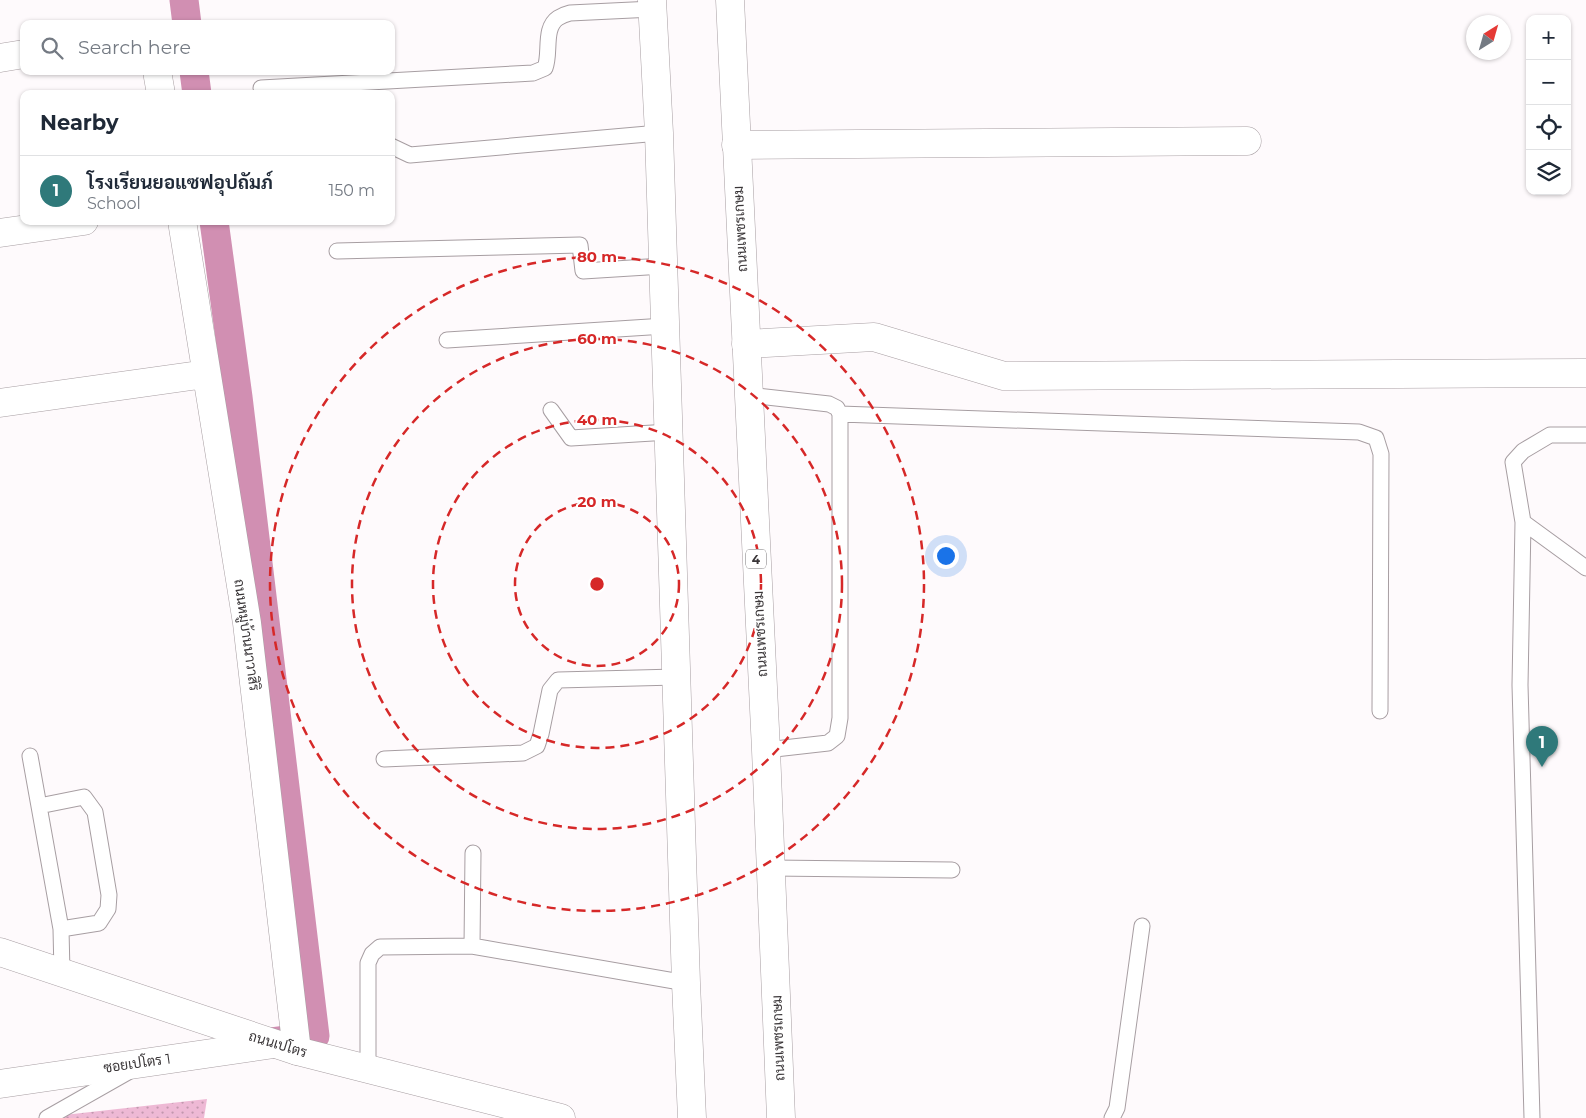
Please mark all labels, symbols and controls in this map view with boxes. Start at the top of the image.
north arrow [1466,15,1511,60]
map controls [1526,15,1571,195]
button: + [1526,15,1571,60]
search box [20,20,395,75]
icon: search [38,34,66,62]
text: Search here [78,36,191,59]
button: − [1526,60,1571,105]
button: locate [1526,105,1571,150]
text: Nearby [40,110,119,135]
button: layers [1526,150,1571,195]
text: โรงเรียนยอแซฟอุปถัมภ์ [87,171,273,194]
text: 1 [53,181,59,200]
text: 150 m [328,181,375,200]
street label: ถนนเพชรเกษม [729,186,751,272]
text: School [87,194,141,213]
text: 80 m [577,247,617,266]
text: 60 m [577,329,617,348]
text: 40 m [577,410,617,429]
text: 20 m [577,492,617,511]
your location [933,543,959,569]
road number: 4 [746,550,766,568]
centre of rings [588,575,606,593]
street label: ถนนหมู่บ้านนาวาสิริ [229,578,264,692]
street label: ถนนเพชรเกษม [749,591,771,677]
pin: 1 [1526,726,1558,767]
street label: ถนนเพชรเกษม [768,995,788,1081]
street label: ถนนเปโตร [247,1027,310,1061]
street label: ซอยเปโตร 1 [102,1049,172,1077]

